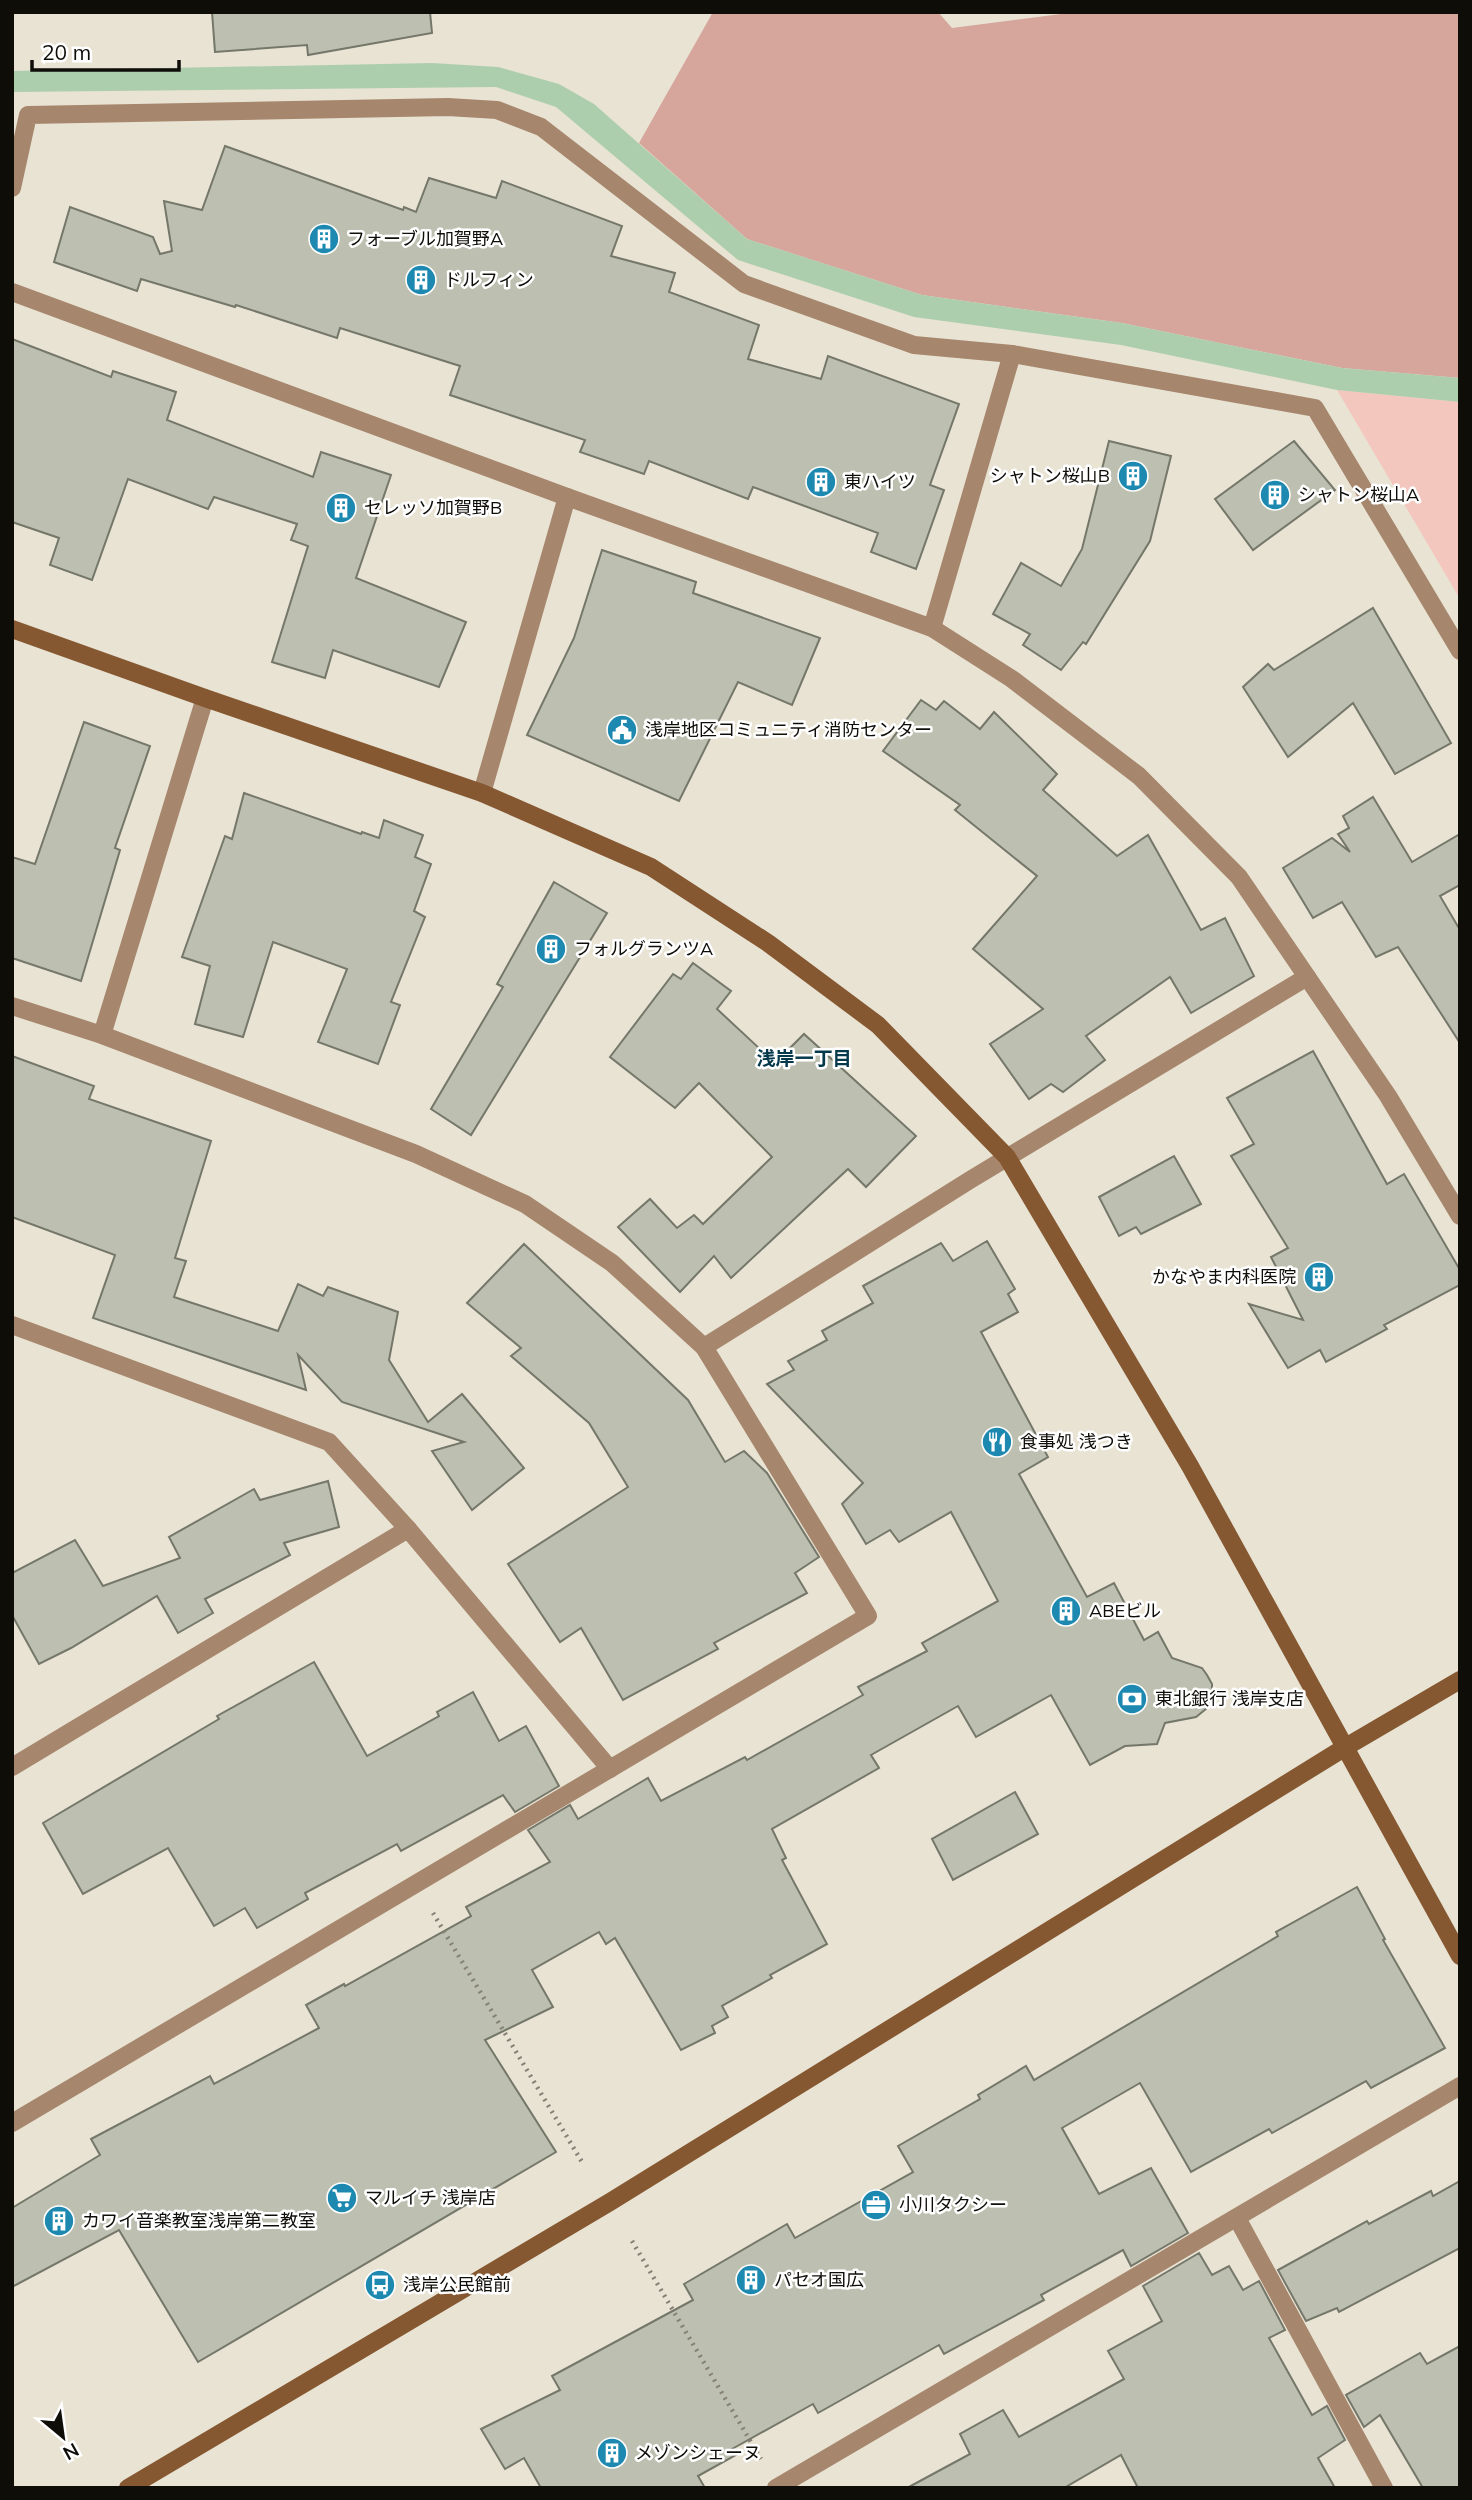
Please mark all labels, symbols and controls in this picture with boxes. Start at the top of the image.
scale bar [32,28,178,72]
text: 20 m [42,39,91,65]
building icon: フォーブル加賀野A [307,222,341,256]
place label: フォーブル加賀野A [347,227,503,250]
building icon: ドルフィン [404,263,438,297]
place label: ドルフィン [444,268,534,291]
building icon: シャトン桜山B [1116,459,1150,493]
place label: シャトン桜山B [990,464,1110,487]
building icon: 東ハイツ [804,465,838,499]
place label: 東ハイツ [844,470,916,493]
building icon: シャトン桜山A [1258,478,1292,512]
place label: シャトン桜山A [1298,483,1419,506]
building icon: セレッソ加賀野B [324,491,358,525]
place label: セレッソ加賀野B [364,496,502,519]
public building icon: 浅岸地区コミュニティ消防センター [605,713,639,747]
place label: 浅岸地区コミュニティ消防センター [645,718,932,741]
building icon: フォルグランツA [534,932,568,966]
place label: フォルグランツA [574,937,713,960]
district label: 浅岸一丁目 [756,1046,852,1070]
building icon: かなやま内科医院 [1302,1260,1336,1294]
place label: かなやま内科医院 [1152,1265,1296,1288]
restaurant icon: 食事処 浅つき [980,1425,1014,1459]
place label: 食事処 浅つき [1020,1430,1133,1453]
building icon: ABEビル [1049,1594,1083,1628]
place label: ABEビル [1089,1599,1161,1622]
bank icon: 東北銀行 浅岸支店 [1115,1682,1149,1716]
place label: 東北銀行 浅岸支店 [1155,1687,1304,1710]
supermarket icon: マルイチ 浅岸店 [325,2181,359,2215]
place label: マルイチ 浅岸店 [365,2186,496,2209]
office icon: 小川タクシー [859,2188,893,2222]
place label: 小川タクシー [899,2193,1007,2216]
building icon: カワイ音楽教室浅岸第二教室 [42,2204,76,2238]
place label: カワイ音楽教室浅岸第二教室 [82,2209,316,2232]
building icon: パセオ国広 [734,2263,768,2297]
bus stop icon: 浅岸公民館前 [363,2268,397,2302]
place label: パセオ国広 [774,2268,864,2291]
place label: 浅岸公民館前 [403,2273,511,2296]
north arrow [28,2402,98,2472]
building icon: メゾンシェーヌ [595,2436,629,2470]
text: N [59,2438,83,2466]
place label: メゾンシェーヌ [635,2441,761,2464]

